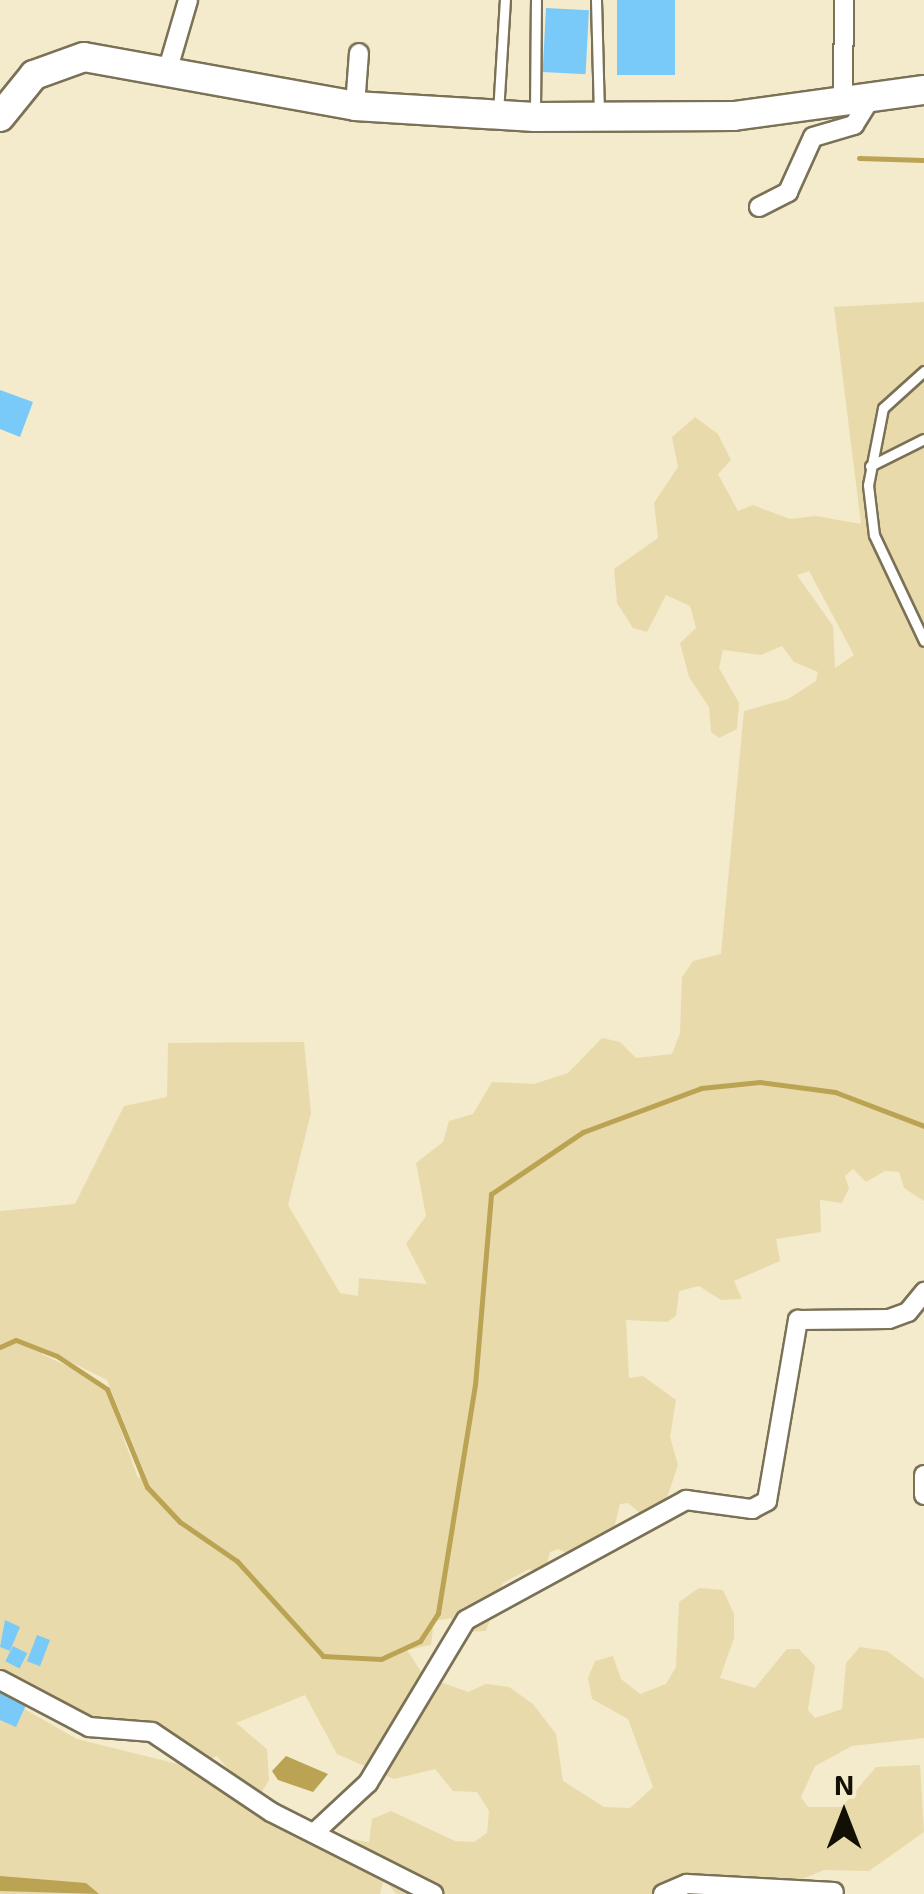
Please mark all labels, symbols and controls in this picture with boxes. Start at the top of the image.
north arrow [794,1764,894,1864]
text: N [834,1767,854,1801]

